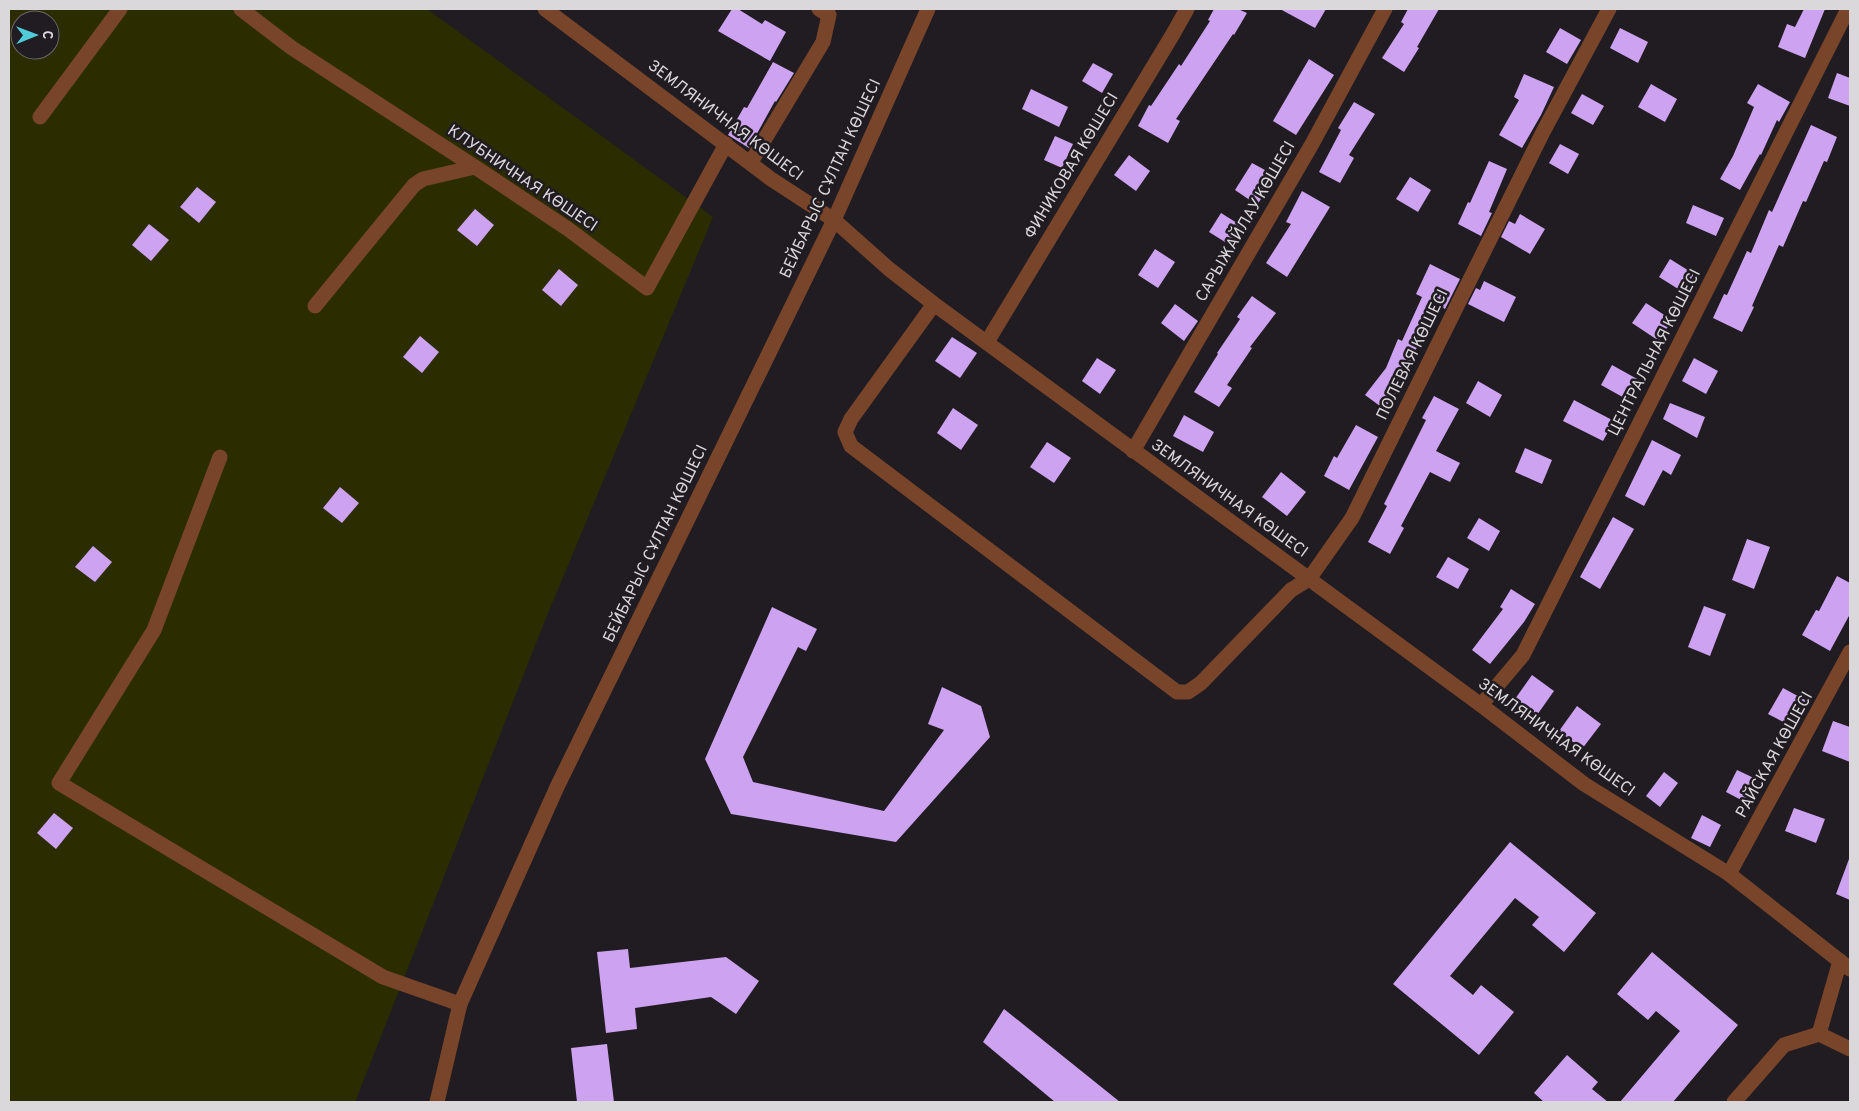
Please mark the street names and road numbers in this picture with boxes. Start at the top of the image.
street label: ЗЕМЛЯНИЧНАЯ КӨШЕСІ [644,56,806,186]
street label: БЕЙБАРЫС СҰЛТАН КӨШЕСІ [774,75,886,282]
street label: ФИНИКОВАЯ КӨШЕСІ [1021,89,1123,243]
street label: КЛУБНИЧНАЯ КӨШЕСІ [443,121,601,237]
street label: САРЫЖАЙЛАУ КӨШЕСІ [1190,137,1300,306]
street label: ЦЕНТРАЛЬНАЯ КӨШЕСІ [1604,266,1706,440]
street label: ПОЛЕВАЯ КӨШЕСІ [1373,286,1453,424]
street label: ЗЕМЛЯНИЧНАЯ КӨШЕСІ [1147,435,1311,563]
street label: БЕЙБАРЫС СҰЛТАН КӨШЕСІ [598,441,713,646]
street label: ЗЕМЛЯНИЧНАЯ КӨШЕСІ [1474,674,1638,802]
street label: РАЙСКАЯ КӨШЕСІ [1730,687,1818,822]

